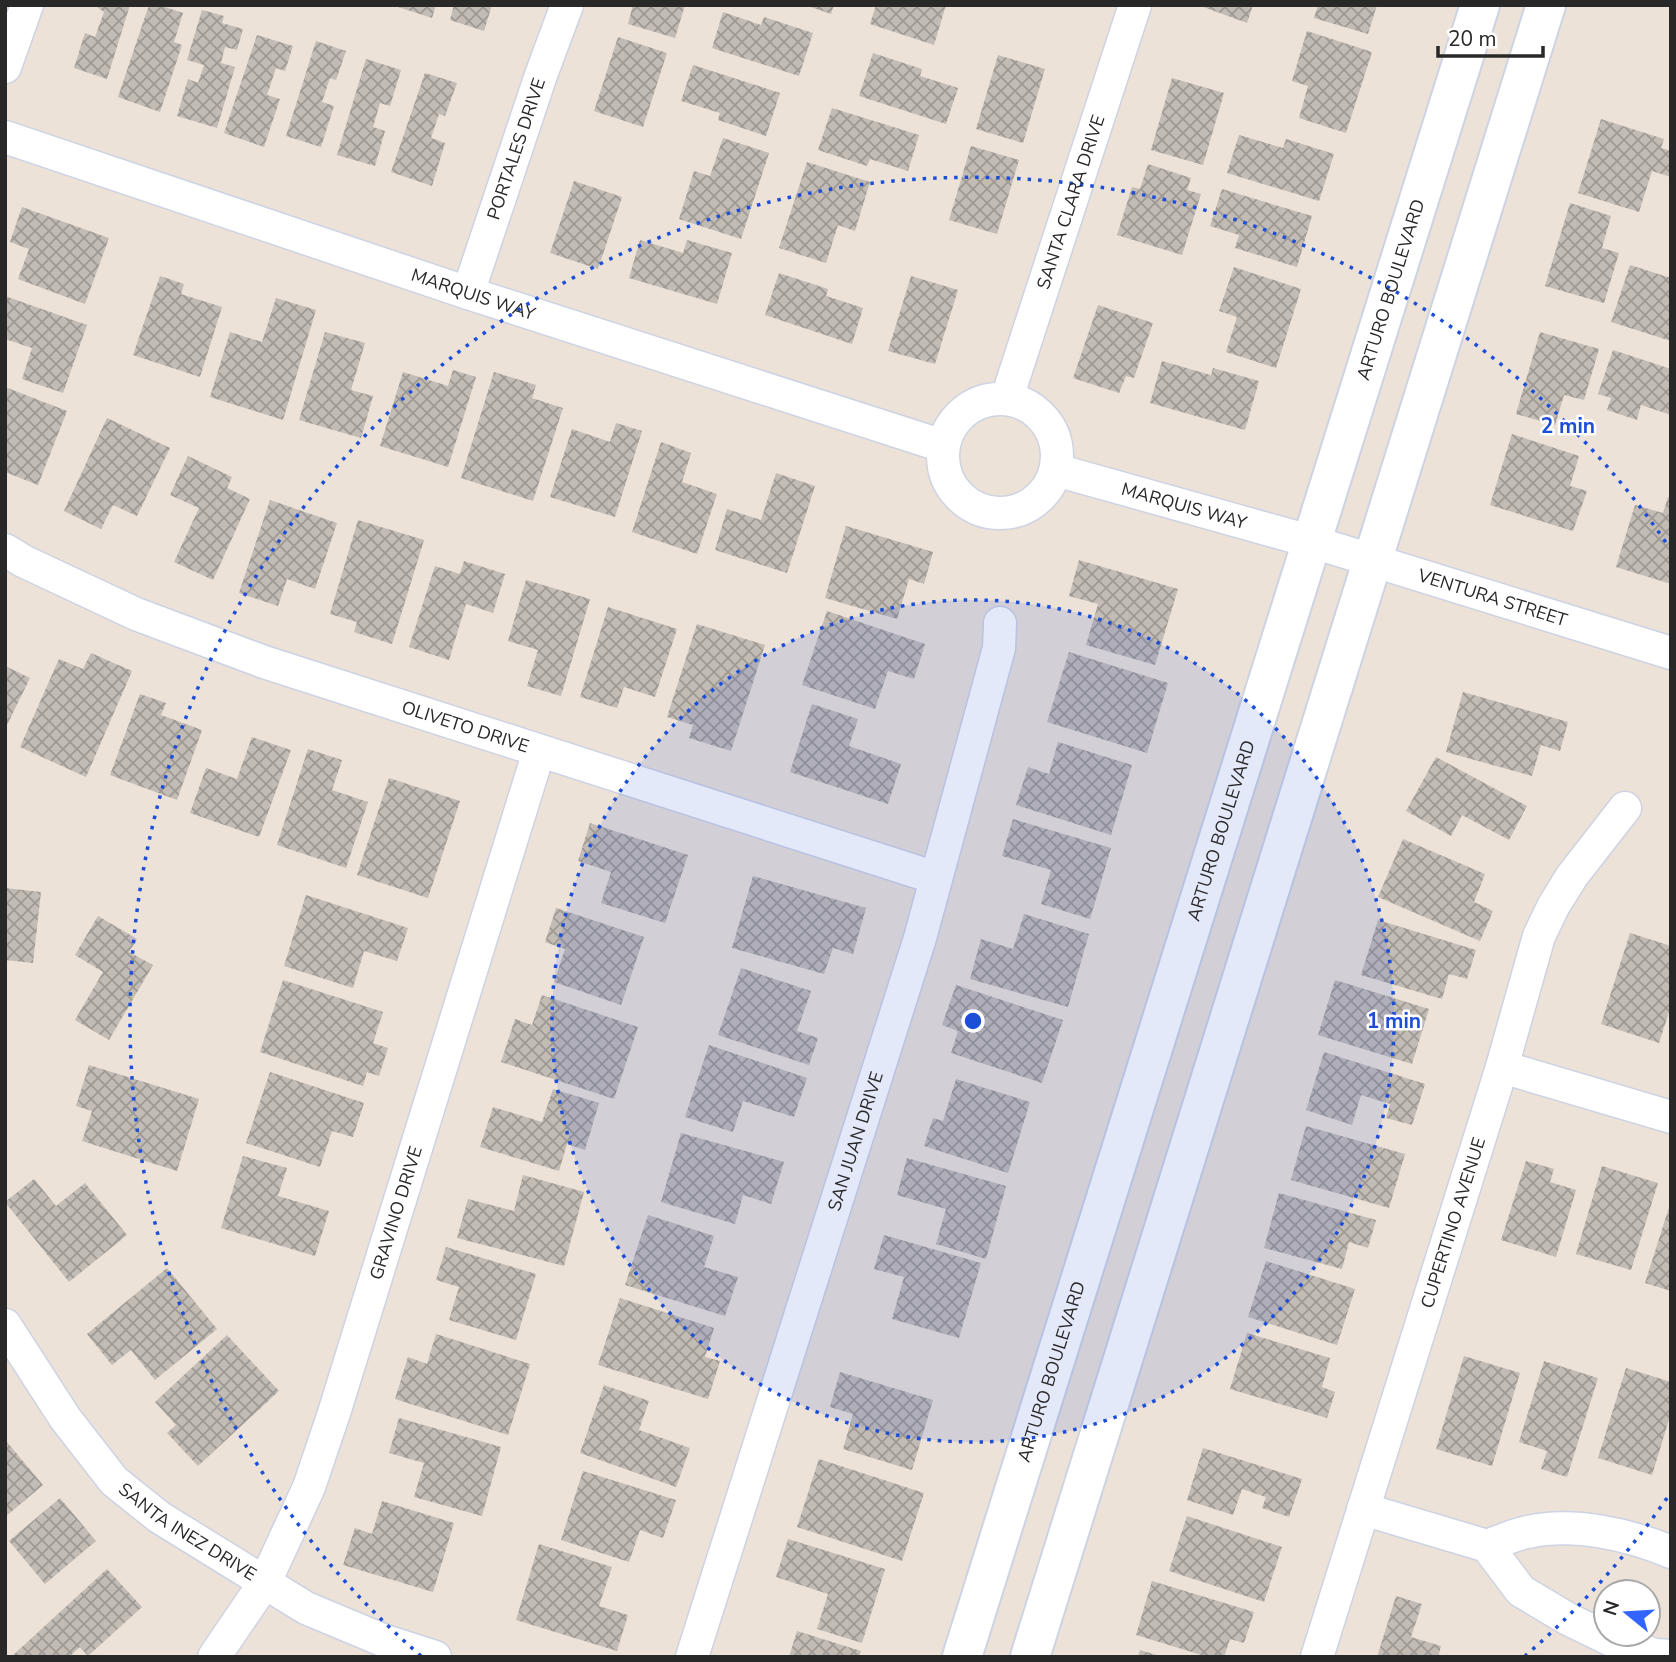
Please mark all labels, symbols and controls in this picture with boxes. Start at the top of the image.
scale bar [1438,14,1543,58]
text: 20 m [1448,25,1497,53]
street label: PORTALES DRIVE [481,75,551,223]
street label: SANTA CLARA DRIVE [1031,112,1110,292]
street label: ARTURO BOULEVARD [1351,196,1430,383]
street label: MARQUIS WAY [408,263,539,326]
text: 2 min [1541,412,1595,440]
street label: MARQUIS WAY [1119,477,1250,535]
street label: VENTURA STREET [1414,563,1570,632]
street label: OLIVETO DRIVE [399,695,532,758]
street label: ARTURO BOULEVARD [1181,737,1261,924]
text: 1 min [1367,1007,1421,1035]
centre of rings [961,1009,985,1033]
street label: SAN JUAN DRIVE [822,1069,889,1214]
street label: CUPERTINO AVENUE [1415,1134,1491,1311]
street label: GRAVINO DRIVE [364,1143,428,1283]
street label: ARTURO BOULEVARD [1012,1278,1091,1465]
street label: SANTA INEZ DRIVE [113,1477,261,1586]
north arrow [1592,1578,1662,1648]
text: N [1597,1597,1626,1619]

